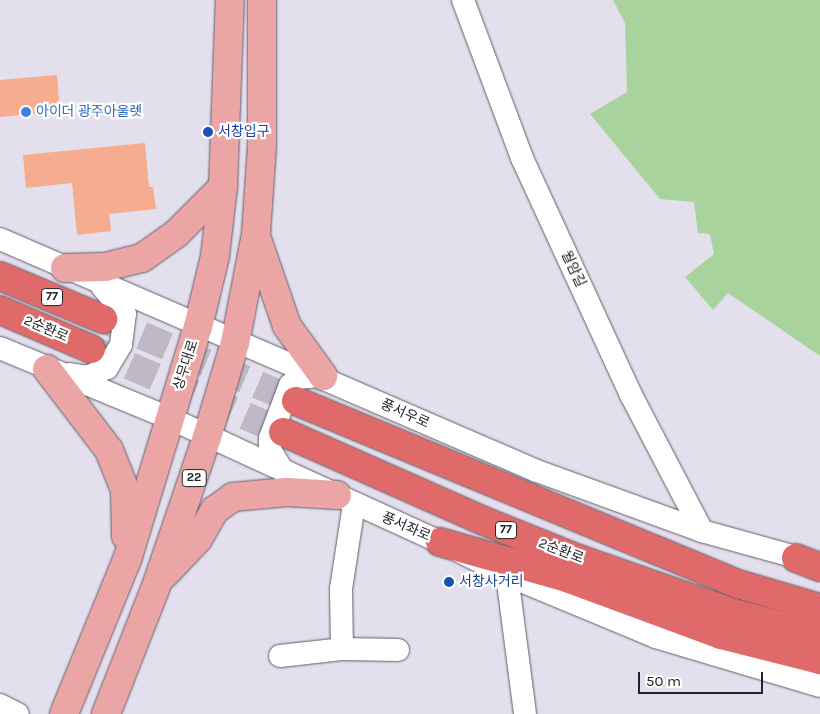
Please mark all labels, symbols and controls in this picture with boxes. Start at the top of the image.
place label: 아이더 광주아울렛 [36,104,142,120]
marker: 아이더 광주아울렛 [20,106,32,118]
place label: 서창입구 [218,124,270,140]
marker: 서창입구 [202,126,214,138]
street label: 월암길 [557,248,589,290]
road number: 77 [41,288,63,306]
street label: 2순환로 [21,312,71,346]
street label: 상무대로 [170,338,202,392]
street label: 풍서우로 [378,396,432,432]
road number: 22 [182,468,206,488]
street label: 풍서좌로 [379,509,433,545]
road number: 77 [495,520,517,540]
street label: 2순환로 [536,535,586,567]
place label: 서창사거리 [459,574,523,590]
marker: 서창사거리 [443,576,455,588]
scale bar [640,662,765,694]
text: 50 m [646,672,681,690]

